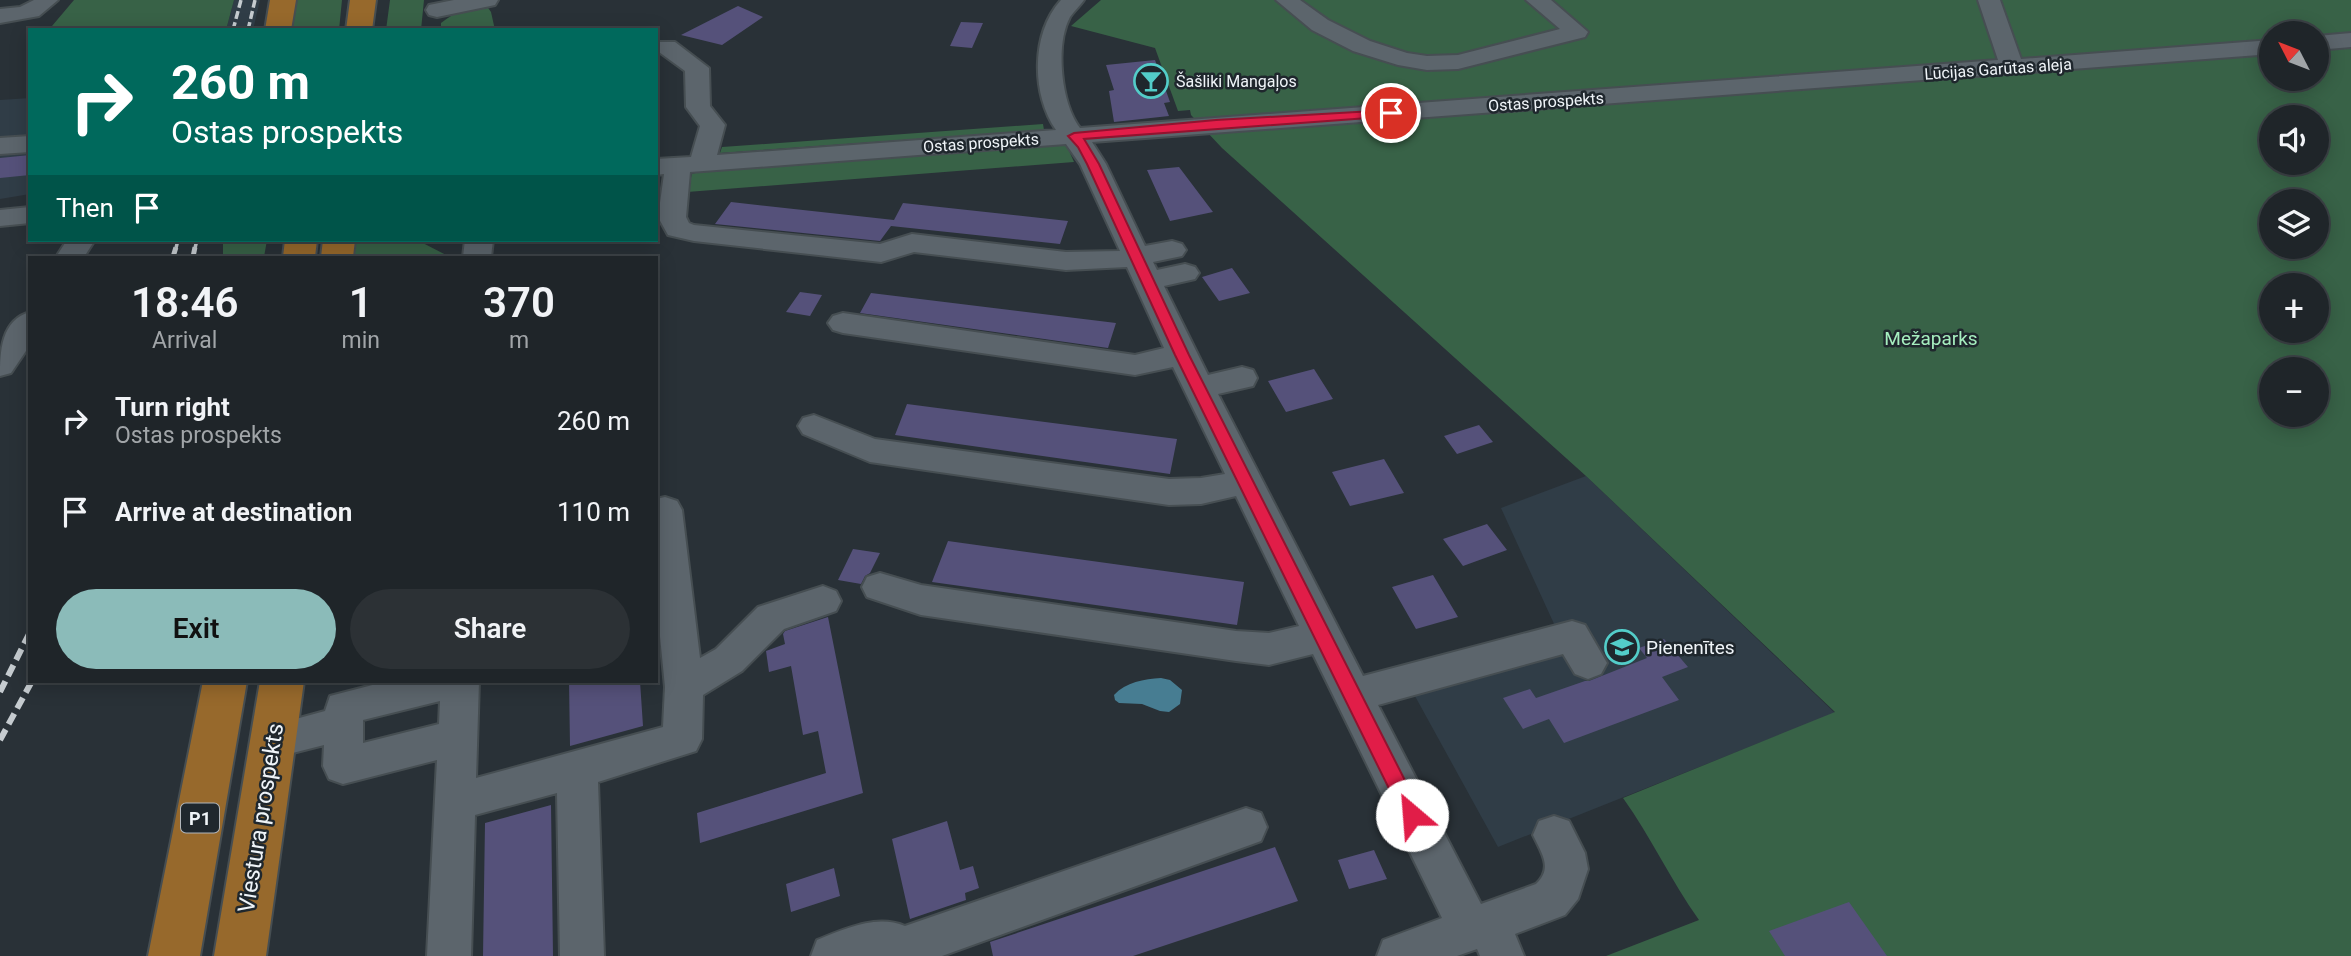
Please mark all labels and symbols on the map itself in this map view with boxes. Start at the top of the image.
north arrow [2259,21,2329,91]
street label: Lūcijas Garūtas aleja [1924,54,2072,84]
bar icon: Šašliki Mangaļos [1132,62,1170,100]
place label: Šašliki Mangaļos [1176,71,1297,92]
pin [1361,83,1421,143]
street label: Ostas prospekts [1487,88,1605,116]
street label: Ostas prospekts [922,129,1040,157]
park label: Mežaparks [1884,327,1978,350]
school or university icon: Pienenītes [1603,628,1641,666]
place label: Pienenītes [1646,636,1735,659]
street label: Viestura prospekts [233,721,289,915]
position arrow [1375,778,1449,852]
road number: P1 [181,804,219,832]

